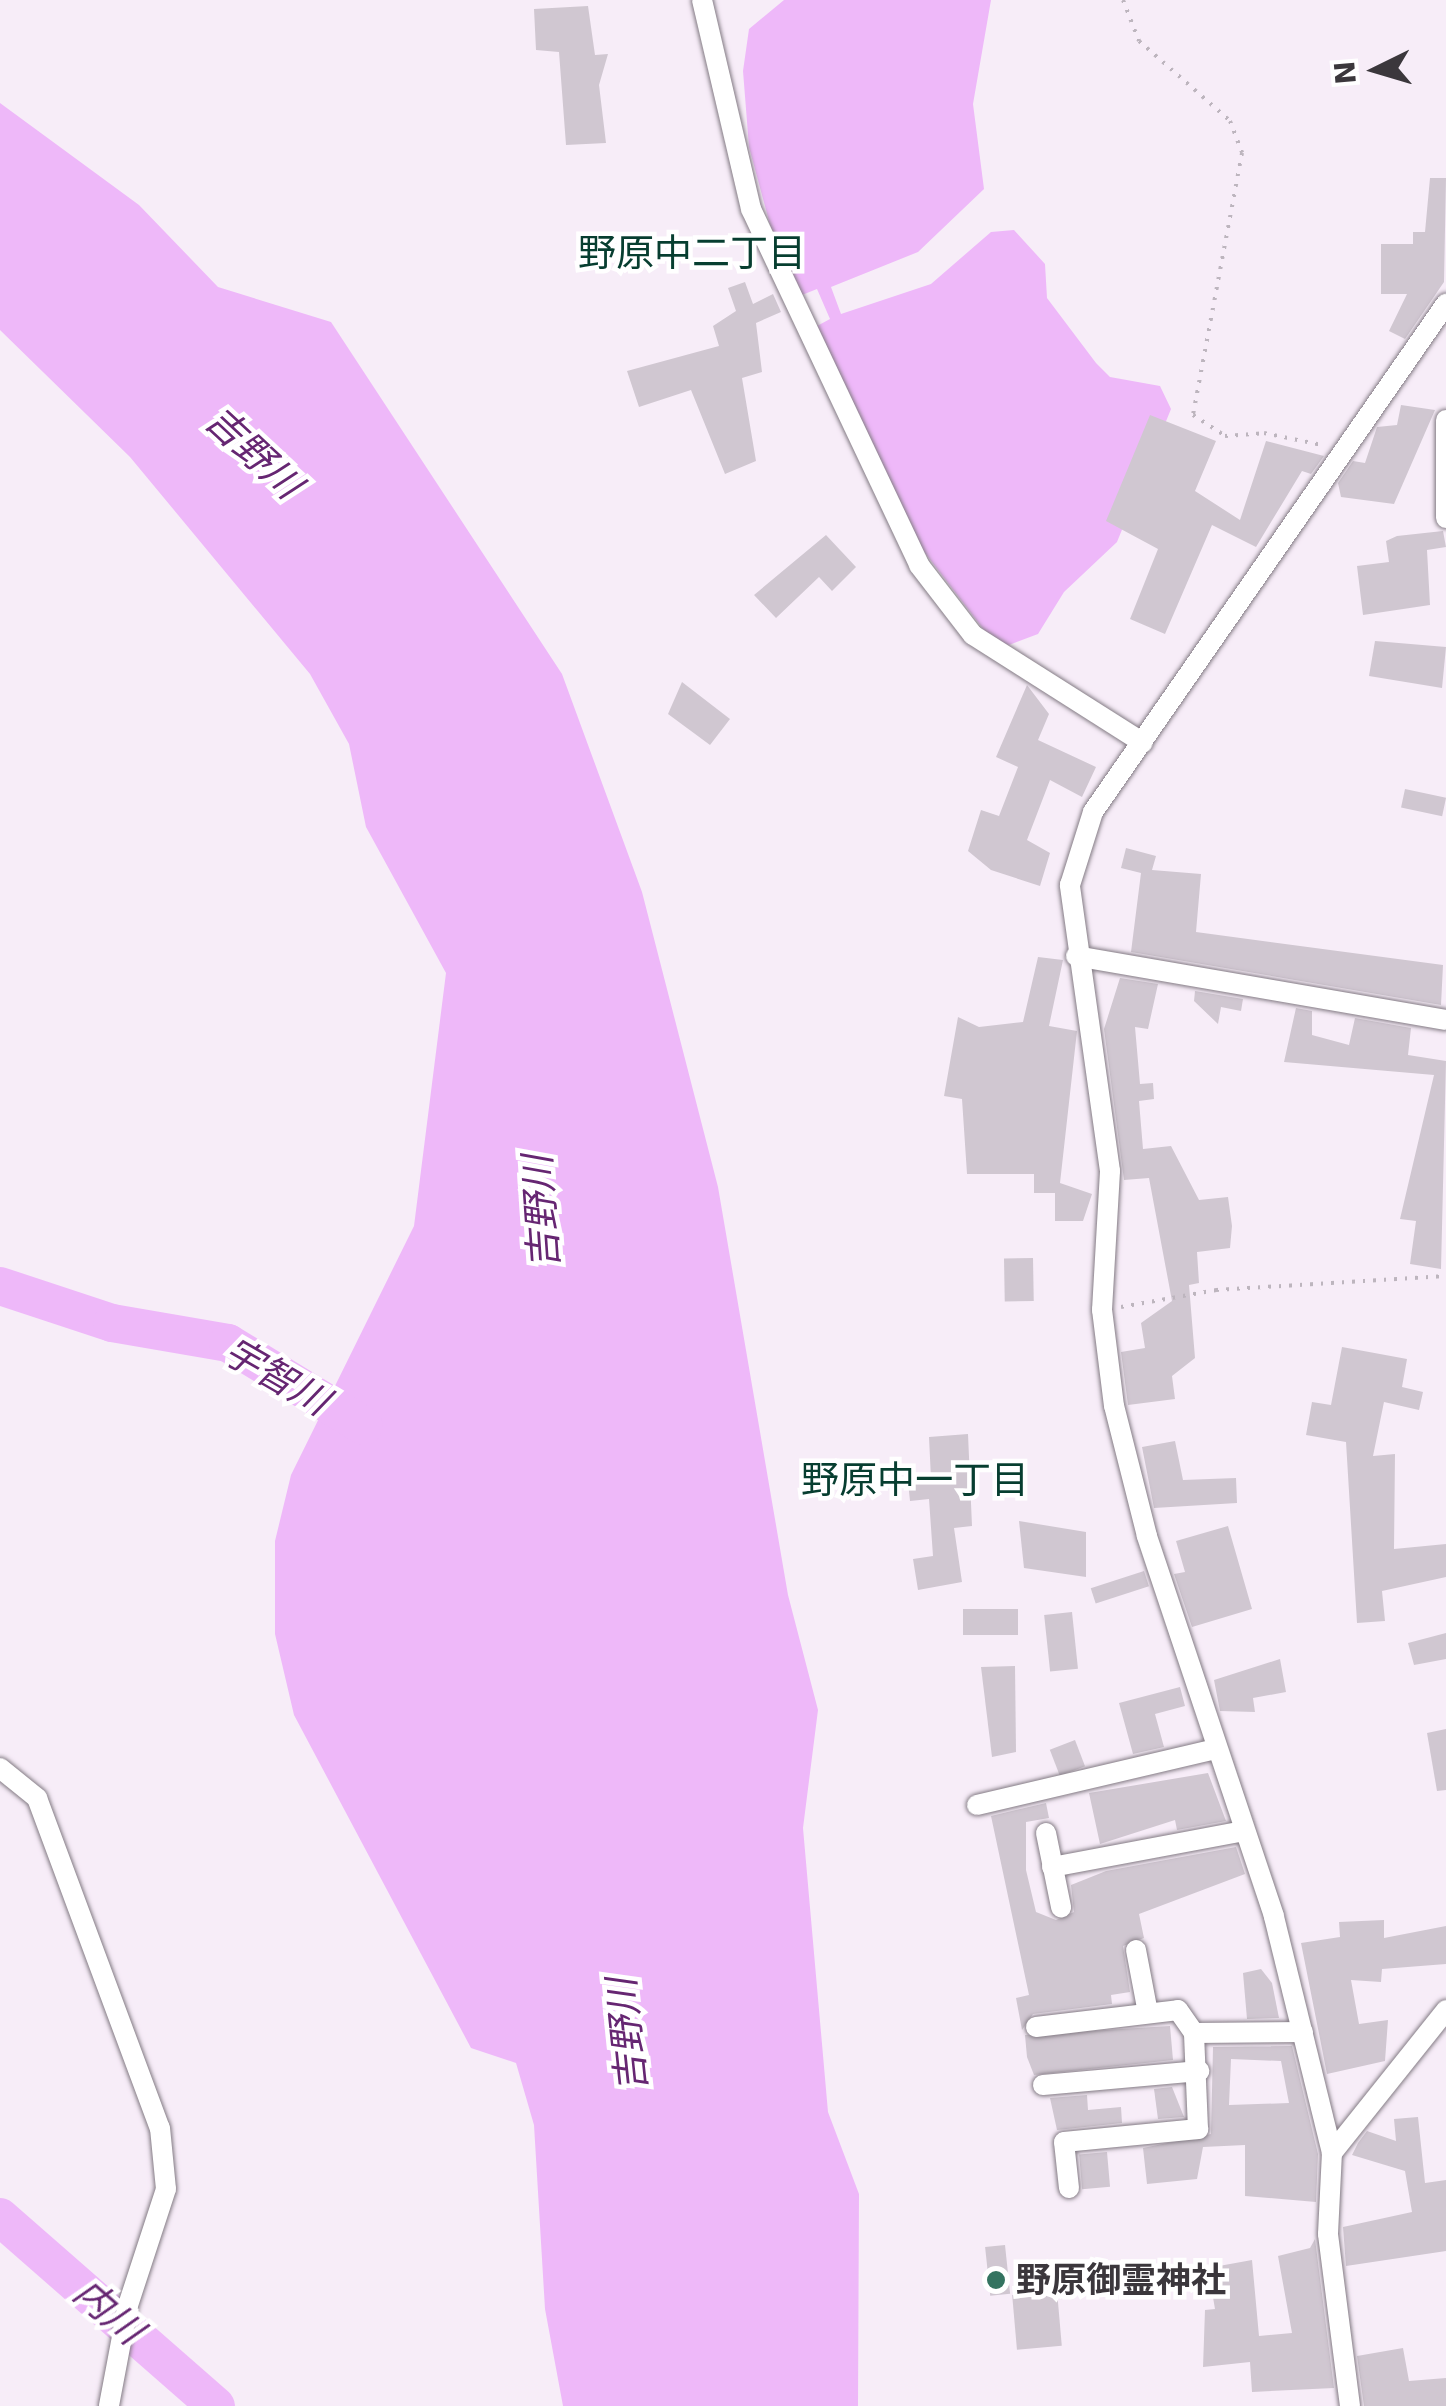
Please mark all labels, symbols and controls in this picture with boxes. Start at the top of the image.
north arrow [1326,20,1426,120]
text: N [1328,60,1363,86]
district label: 野原中二丁目 [578,231,806,277]
water label: 吉野川 [196,397,310,509]
water label: 吉野川 [515,1154,569,1270]
water label: 宇智川 [215,1329,337,1425]
district label: 野原中一丁目 [801,1458,1029,1504]
water label: 吉野川 [599,1976,657,2094]
place label: 野原御霊神社 [1016,2259,1226,2301]
marker: 野原御霊神社 [985,2269,1007,2291]
water label: 内川 [64,2270,152,2354]

